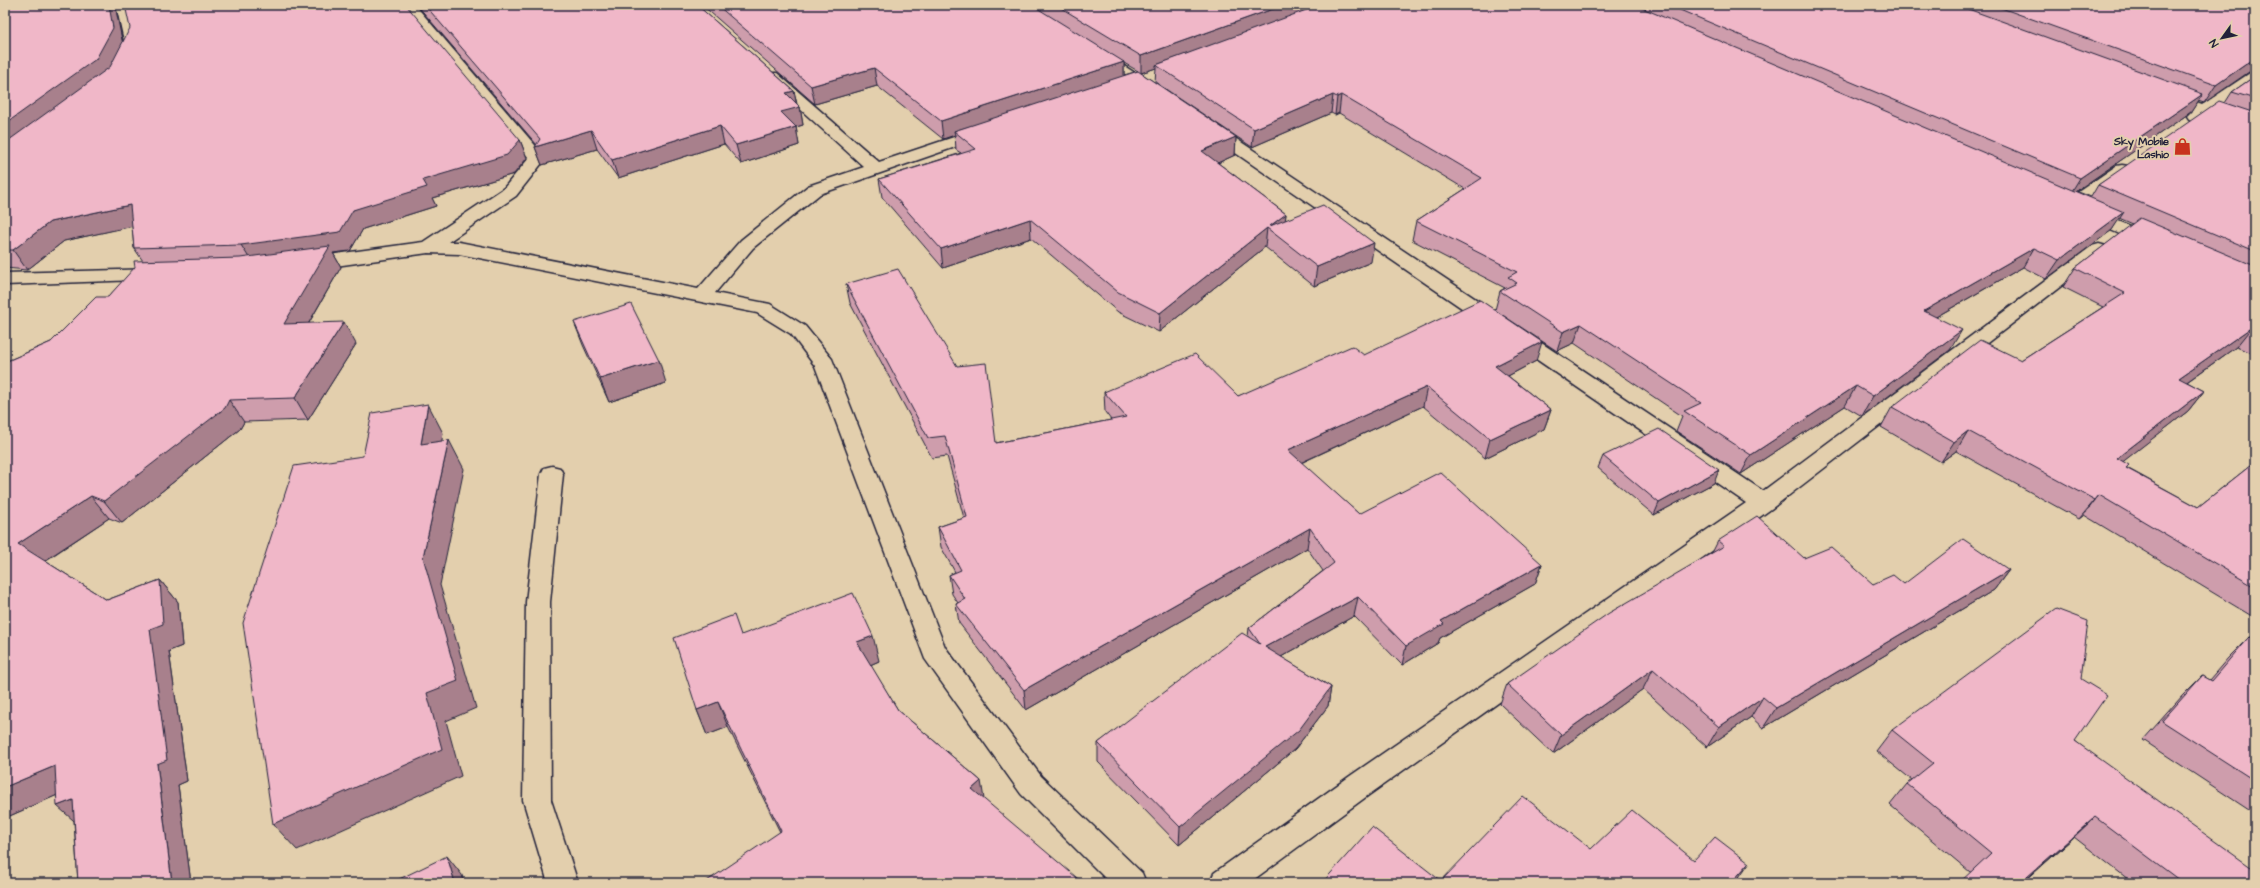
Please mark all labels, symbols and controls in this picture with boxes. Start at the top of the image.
north arrow [2202,18,2242,58]
text: N [2206,36,2222,50]
place label: Sky Mobile Lashio [2113,134,2170,162]
shop icon: Sky Mobile Lashio [2172,137,2192,157]

